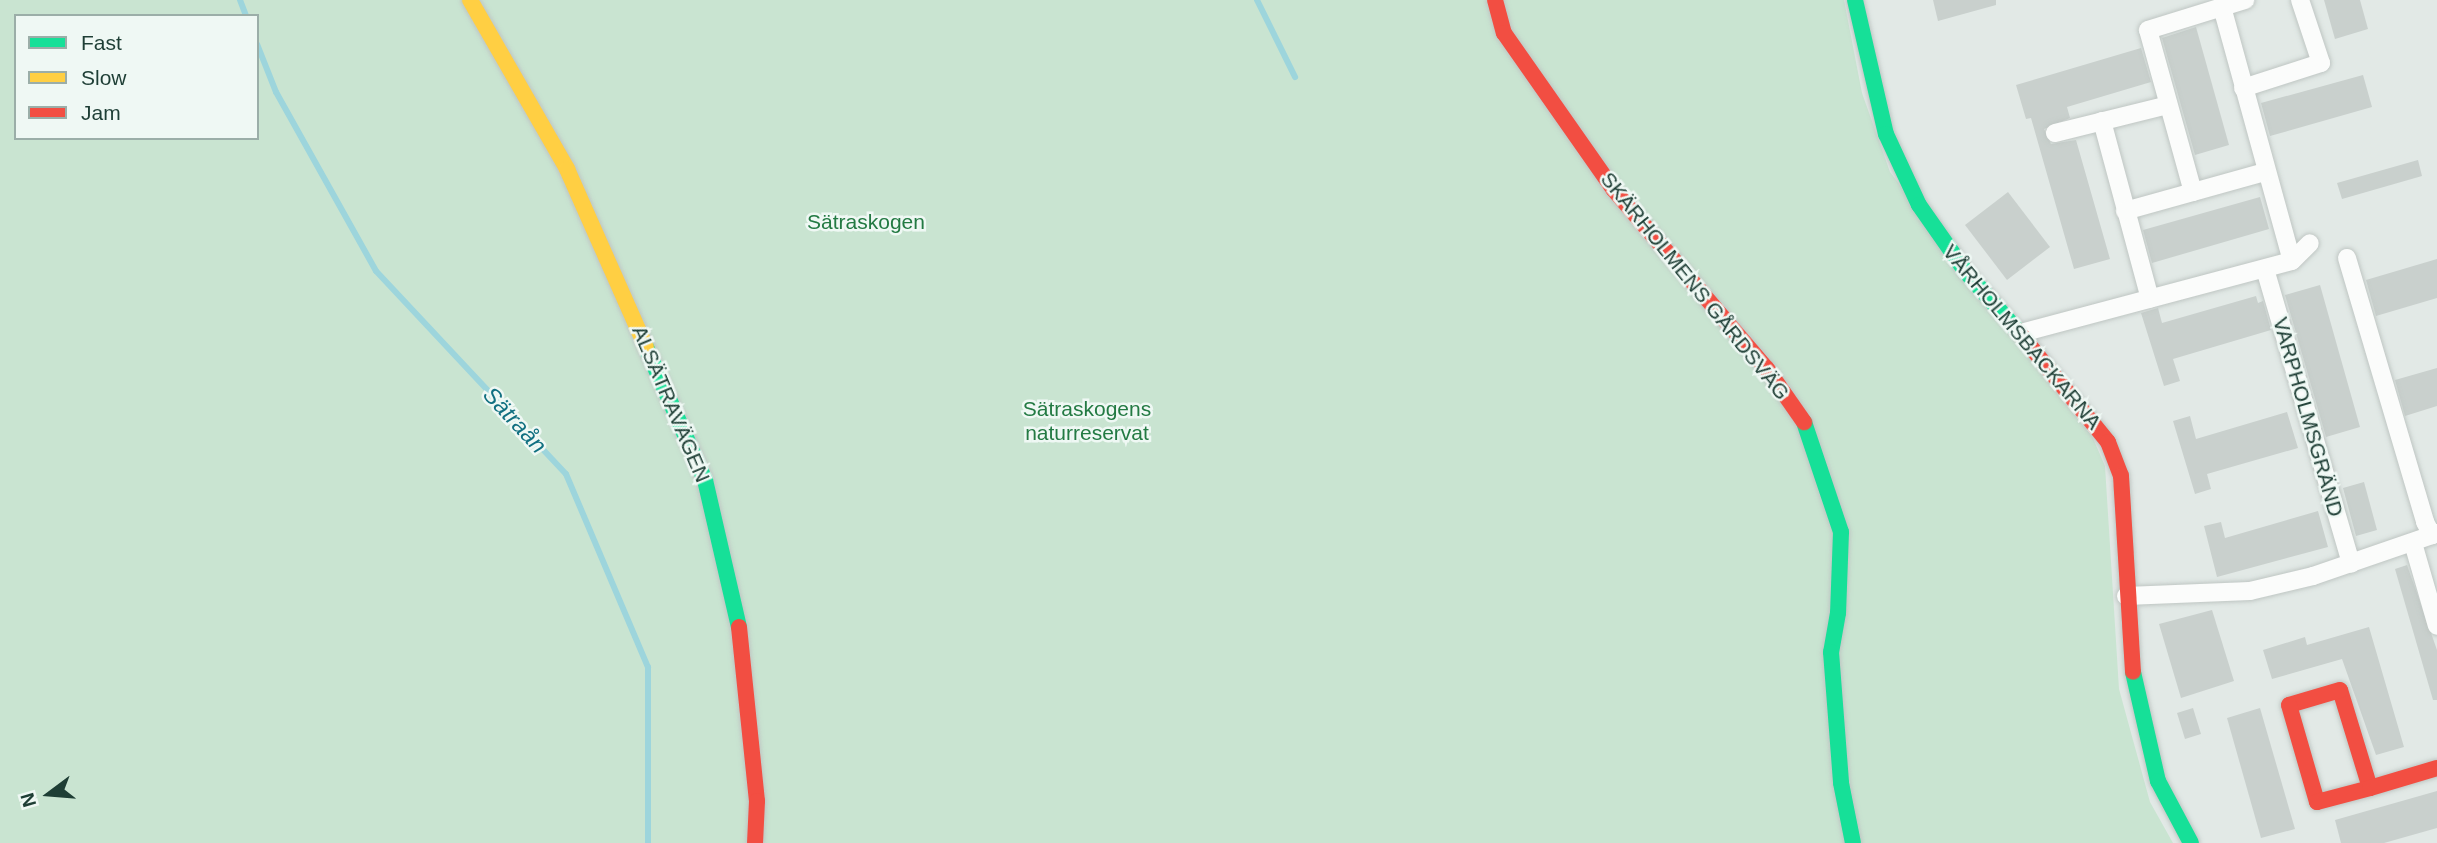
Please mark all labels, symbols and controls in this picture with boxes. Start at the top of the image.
legend [14,14,259,140]
text: Fast [81,31,122,54]
text: Slow [81,66,127,89]
text: Jam [81,101,121,124]
street label: SKÄRHOLMENS GÅRDSVÄG [1595,167,1795,405]
park label: Sätraskogen [807,209,925,235]
street label: VÅRHOLMSBACKARNA [1937,240,2107,434]
street label: VARPHOLMSGRÄND [2267,314,2349,520]
street label: ALSÄTRAVÄGEN [627,322,715,486]
water label: Sätraån [477,381,553,459]
park label: Sätraskogens naturreservat [1023,396,1151,446]
north arrow [14,759,84,829]
text: N [16,790,40,809]

